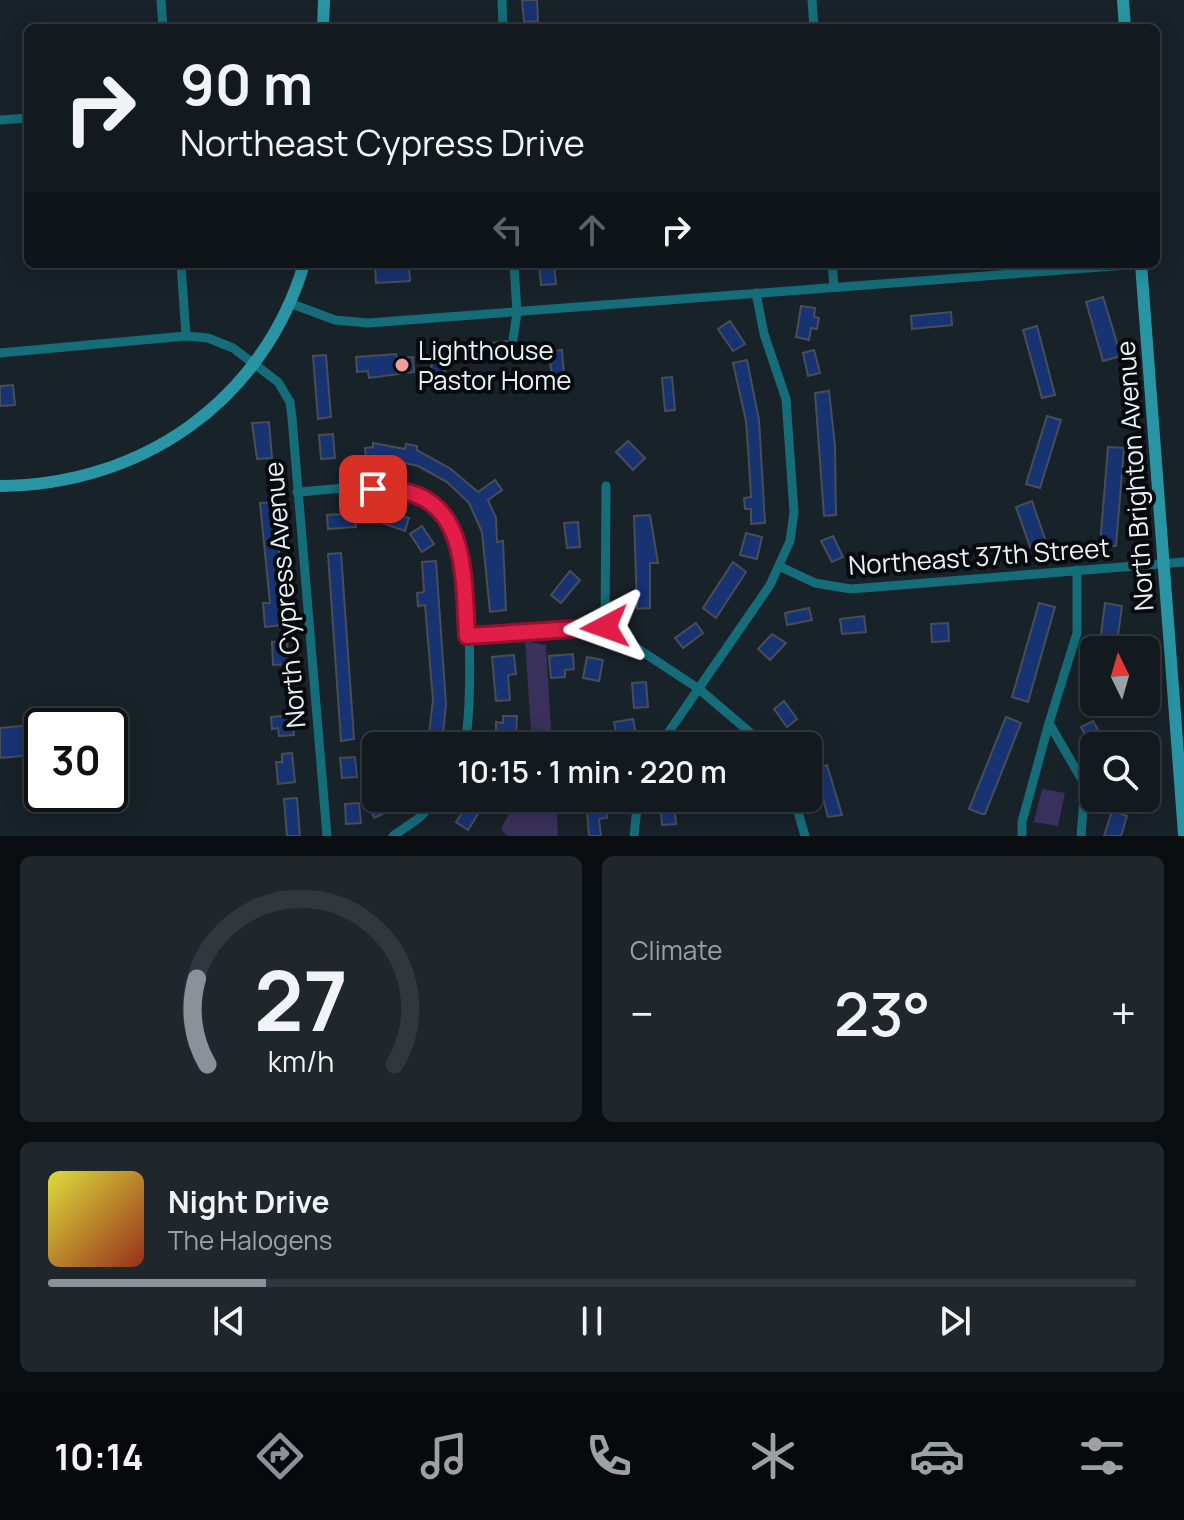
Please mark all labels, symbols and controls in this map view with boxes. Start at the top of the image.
text: 90 m [180,45,313,122]
icon: right [48,56,152,160]
text: Northeast Cypress Drive [180,118,585,167]
icon: left [486,208,530,252]
icon: ahead [570,208,614,252]
icon: right [654,208,698,252]
place label: Lighthouse Pastor Home [418,332,571,398]
street label: North Brighton Avenue [1107,340,1161,612]
marker: Lighthouse Pastor Home [393,356,411,374]
pin [339,455,407,523]
street label: North Cypress Avenue [254,460,314,730]
icon: arrive [351,467,395,511]
street label: Northeast 37th Street [847,529,1111,583]
position arrow [563,585,647,669]
north arrow [1080,636,1160,716]
map controls [1080,636,1160,812]
speed limit sign: 30 [24,708,128,812]
button: search [1080,732,1160,812]
text: 10:15 · 1 min · 220 m [457,751,727,792]
text: Climate [630,932,722,968]
text: 27 [254,942,348,1056]
text: 23° [834,972,930,1054]
text: − [630,983,654,1043]
text: + [1111,983,1136,1043]
text: km/h [268,1042,334,1081]
text: Night Drive [168,1181,330,1222]
text: The Halogens [168,1222,332,1258]
icon: previous [207,1299,251,1343]
icon: pause [570,1299,614,1343]
icon: next [933,1299,977,1343]
icon: directions [252,1428,308,1484]
icon: music [416,1428,472,1484]
icon: phone [581,1428,637,1484]
icon: climate [745,1428,801,1484]
icon: car [909,1428,965,1484]
icon: filters [1074,1428,1130,1484]
text: 10:14 [54,1432,144,1481]

